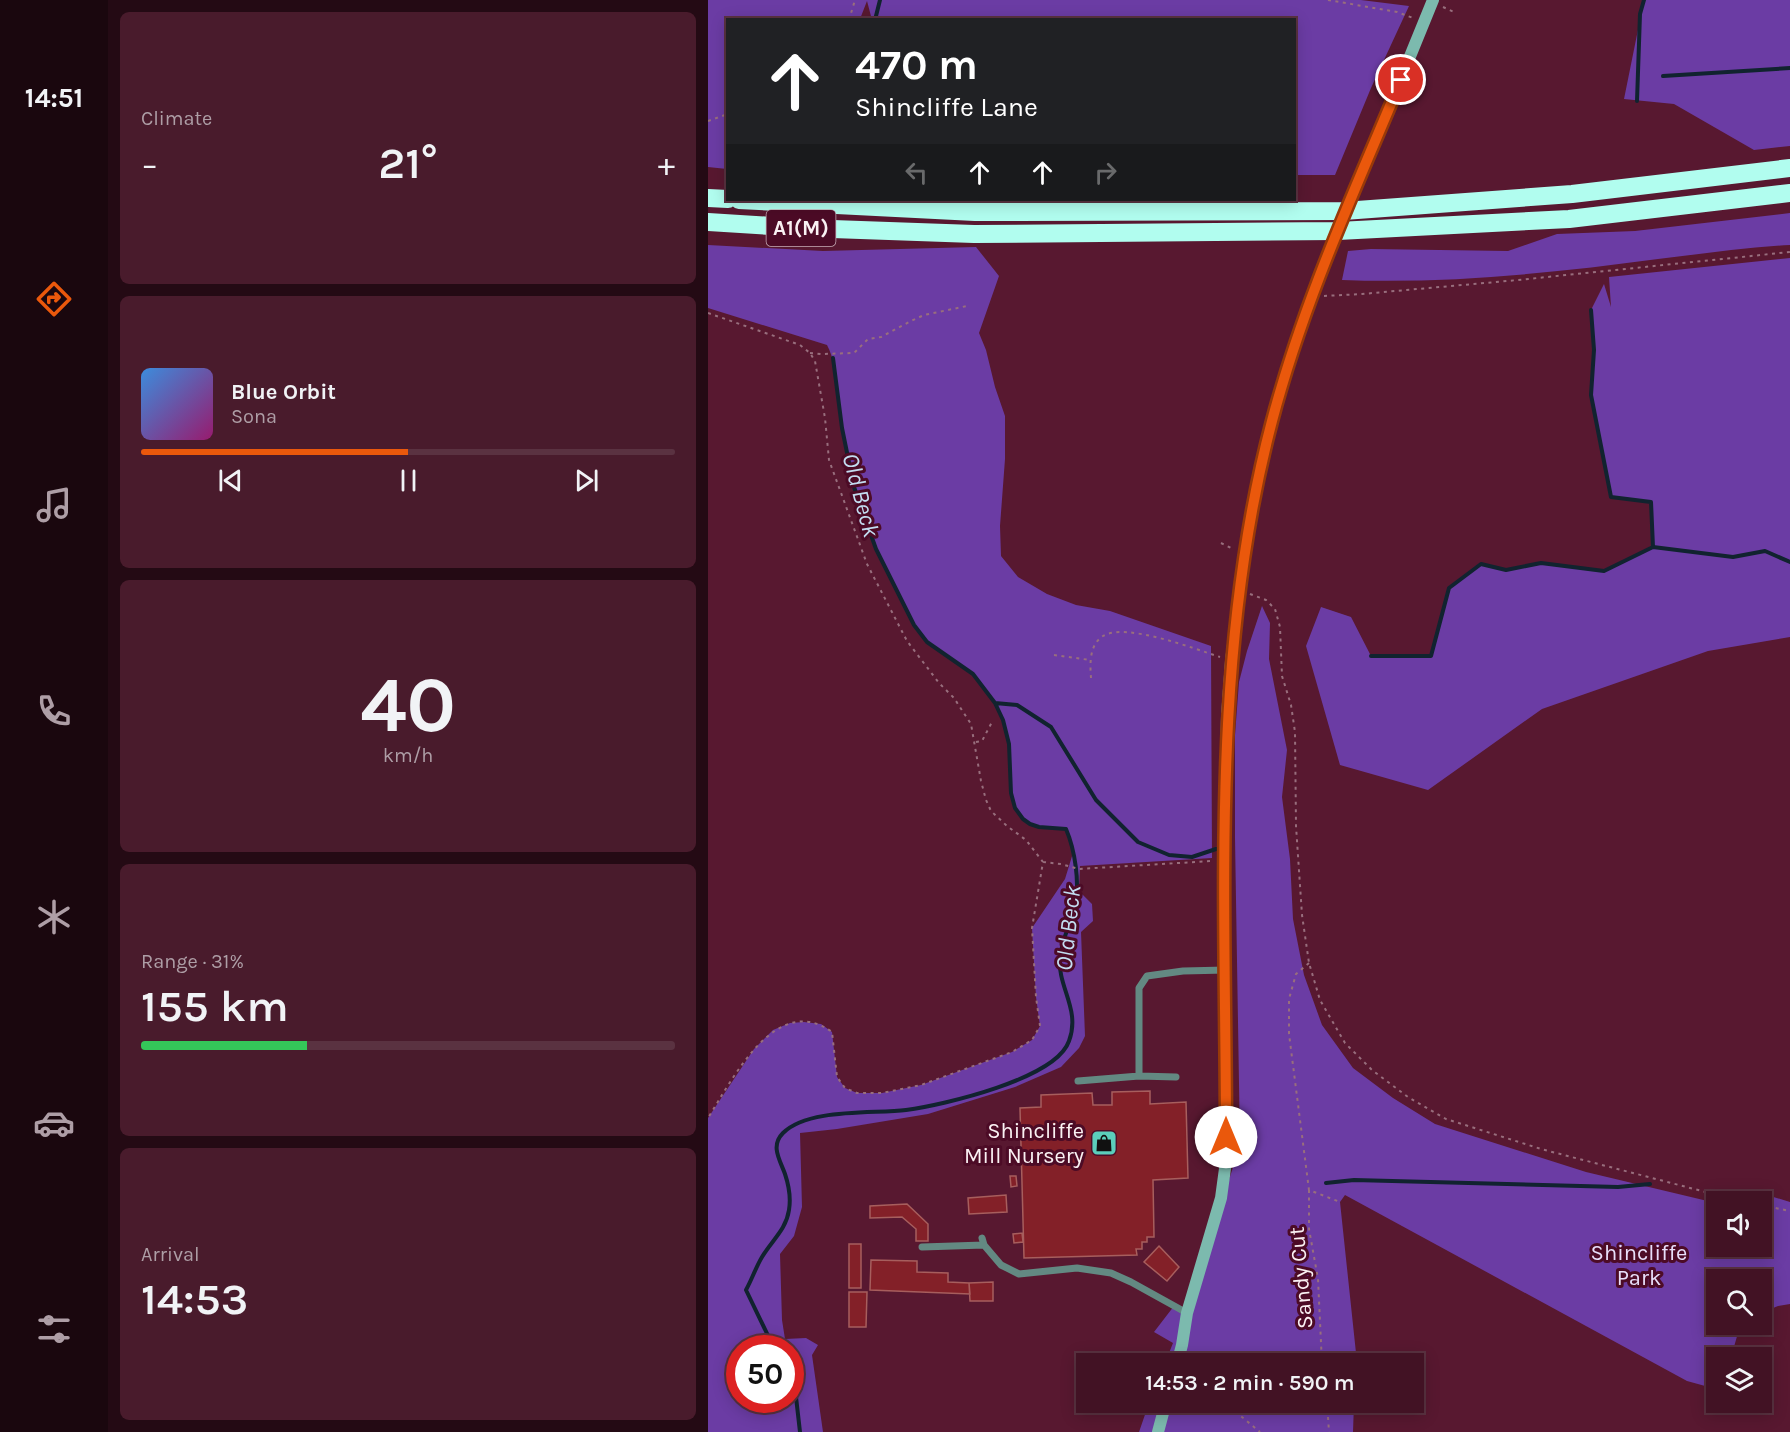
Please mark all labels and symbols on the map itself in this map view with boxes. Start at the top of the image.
pin [1375,54,1426,105]
road number: A1(M) [766,210,836,246]
water label: Old Beck [836,450,886,541]
water label: Old Beck [1050,883,1086,972]
position arrow [1194,1105,1258,1169]
place label: Shincliffe Mill Nursery [964,1118,1084,1169]
shop icon: Shincliffe Mill Nursery [1089,1128,1119,1158]
street label: Sandy Cut [1284,1226,1318,1330]
park label: Shincliffe Park [1591,1240,1687,1291]
speed limit sign: 50 [726,1335,804,1413]

